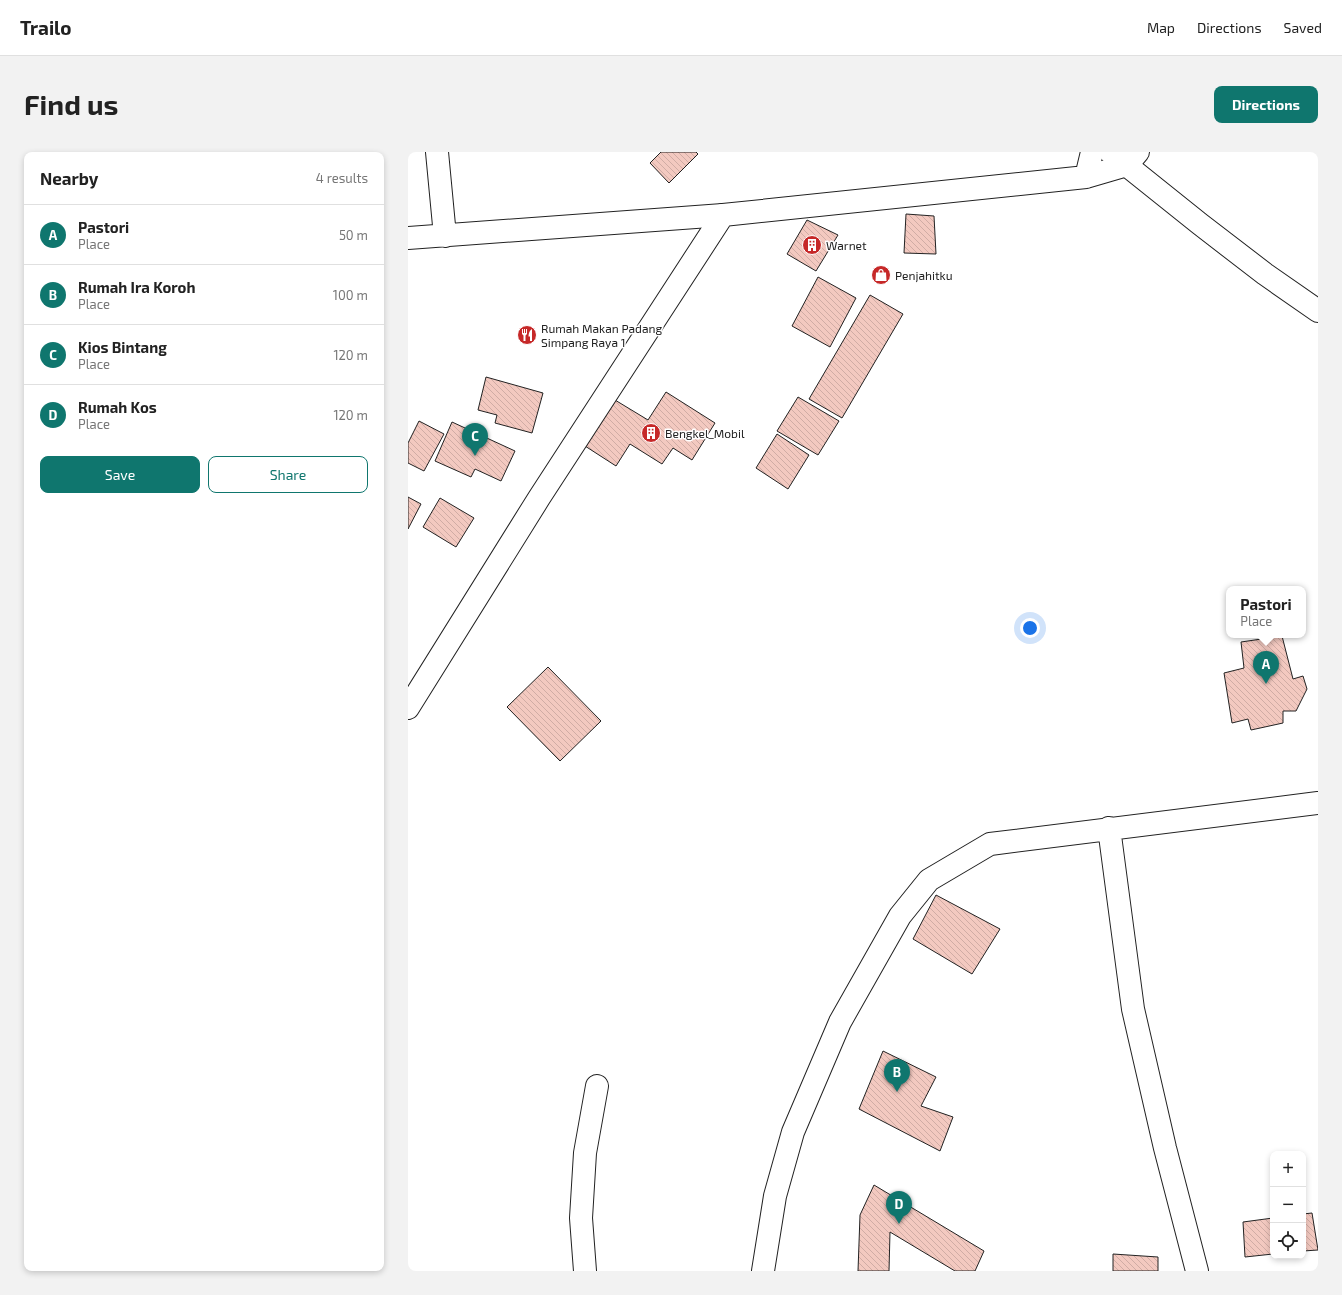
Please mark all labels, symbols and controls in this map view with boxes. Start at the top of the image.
text: Trailo [20,16,72,39]
text: Map [1147,19,1175,36]
text: Directions [1197,19,1262,36]
text: Saved [1284,19,1322,36]
button: Directions [1214,86,1318,123]
text: Find us [24,87,118,121]
text: Nearby [40,168,98,188]
text: 4 results [316,170,368,186]
text: Pastori [78,218,129,236]
text: A [49,227,57,243]
text: 50 m [339,227,368,243]
building icon: Warnet [801,234,823,256]
text: Place [78,236,110,252]
place label: Warnet [826,238,867,252]
shop icon: Penjahitku [870,264,892,286]
place label: Penjahitku [895,268,952,283]
text: Rumah Ira Koroh [78,278,195,296]
text: B [49,287,57,303]
text: 100 m [333,287,368,303]
text: Place [78,296,110,312]
place label: Rumah Makan Padang Simpang Raya 1 [541,321,663,349]
restaurant icon: Rumah Makan Padang Simpang Raya 1 [516,324,538,346]
text: Kios Bintang [78,338,167,356]
text: C [49,347,57,363]
text: 120 m [333,347,368,363]
text: Place [78,356,110,372]
text: Rumah Kos [78,398,157,416]
text: D [49,407,57,423]
text: 120 m [333,407,368,423]
text: Place [78,416,110,432]
building icon: Bengkel_Mobil [640,422,662,444]
pin: C [462,423,488,456]
place label: Bengkel_Mobil [665,426,745,440]
button: Save [40,456,200,493]
button: Share [208,456,368,493]
popup [1226,586,1306,638]
text: Pastori [1240,595,1292,613]
text: Place [1240,613,1272,629]
your location [1020,618,1040,638]
pin: A [1253,651,1279,684]
pin: B [884,1059,910,1092]
map controls [1270,1151,1306,1259]
button: + [1270,1151,1306,1187]
button: − [1270,1187,1306,1223]
pin: D [886,1191,912,1224]
button: locate [1270,1223,1306,1259]

